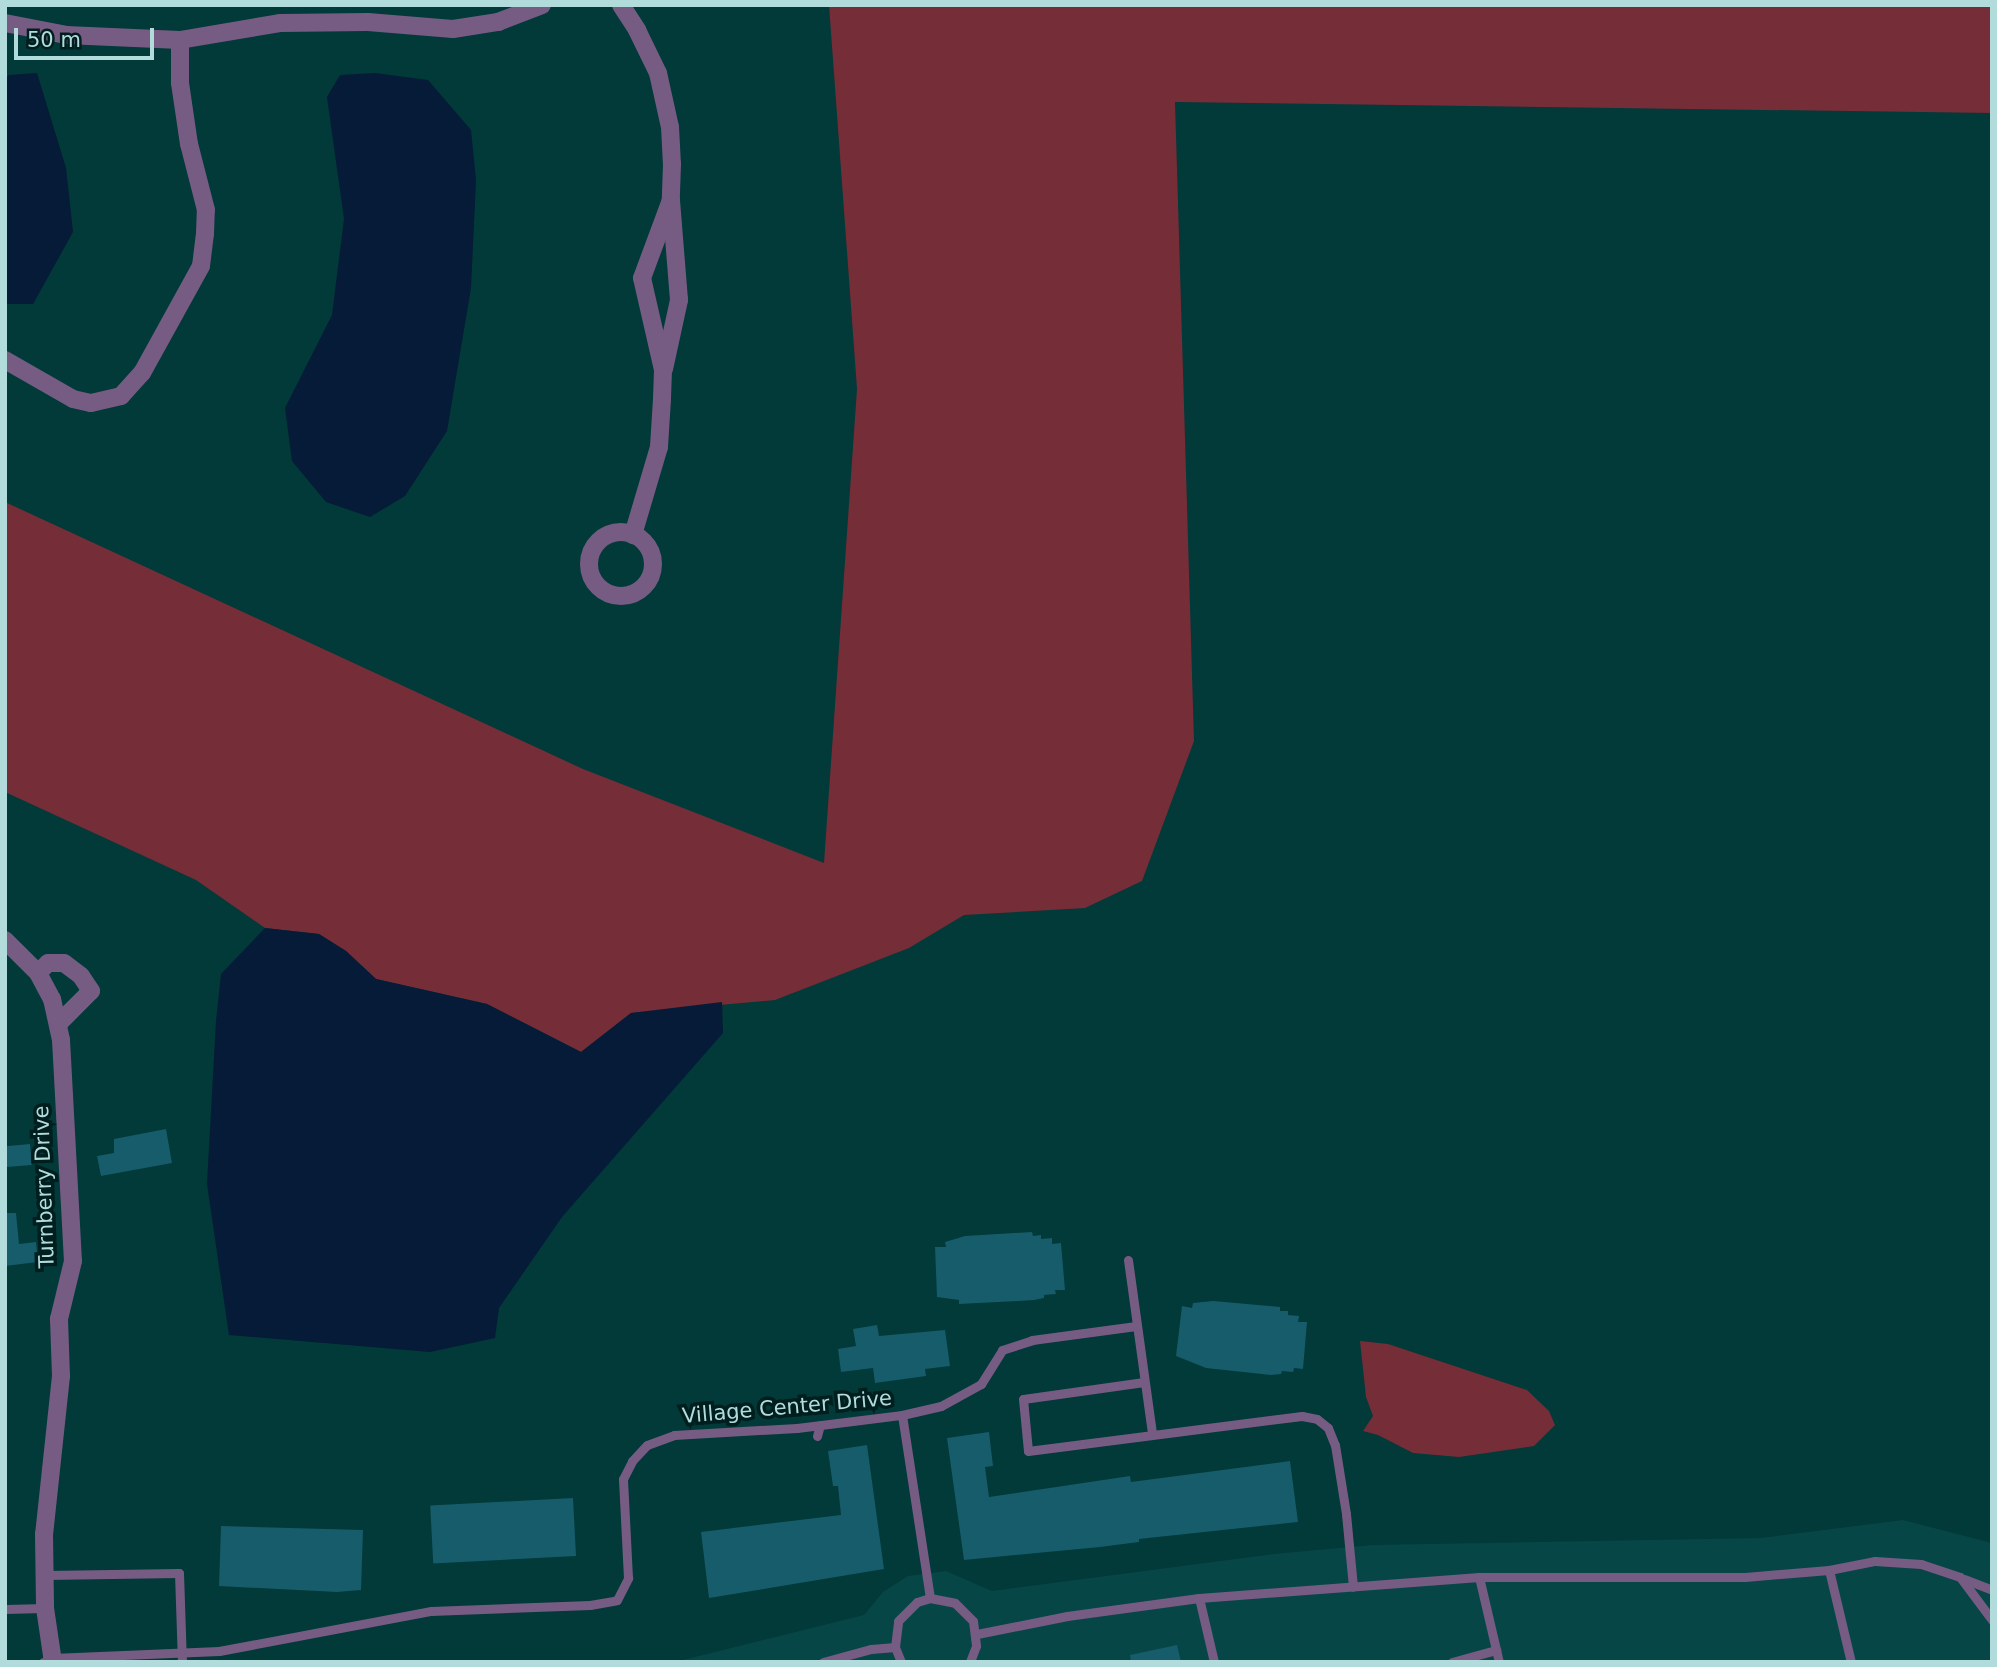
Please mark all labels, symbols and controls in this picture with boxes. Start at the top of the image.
scale bar [18,14,158,58]
text: 50 m [27,28,81,52]
street label: Turnberry Drive [29,1105,59,1269]
street label: Village Center Drive [681,1385,893,1429]

